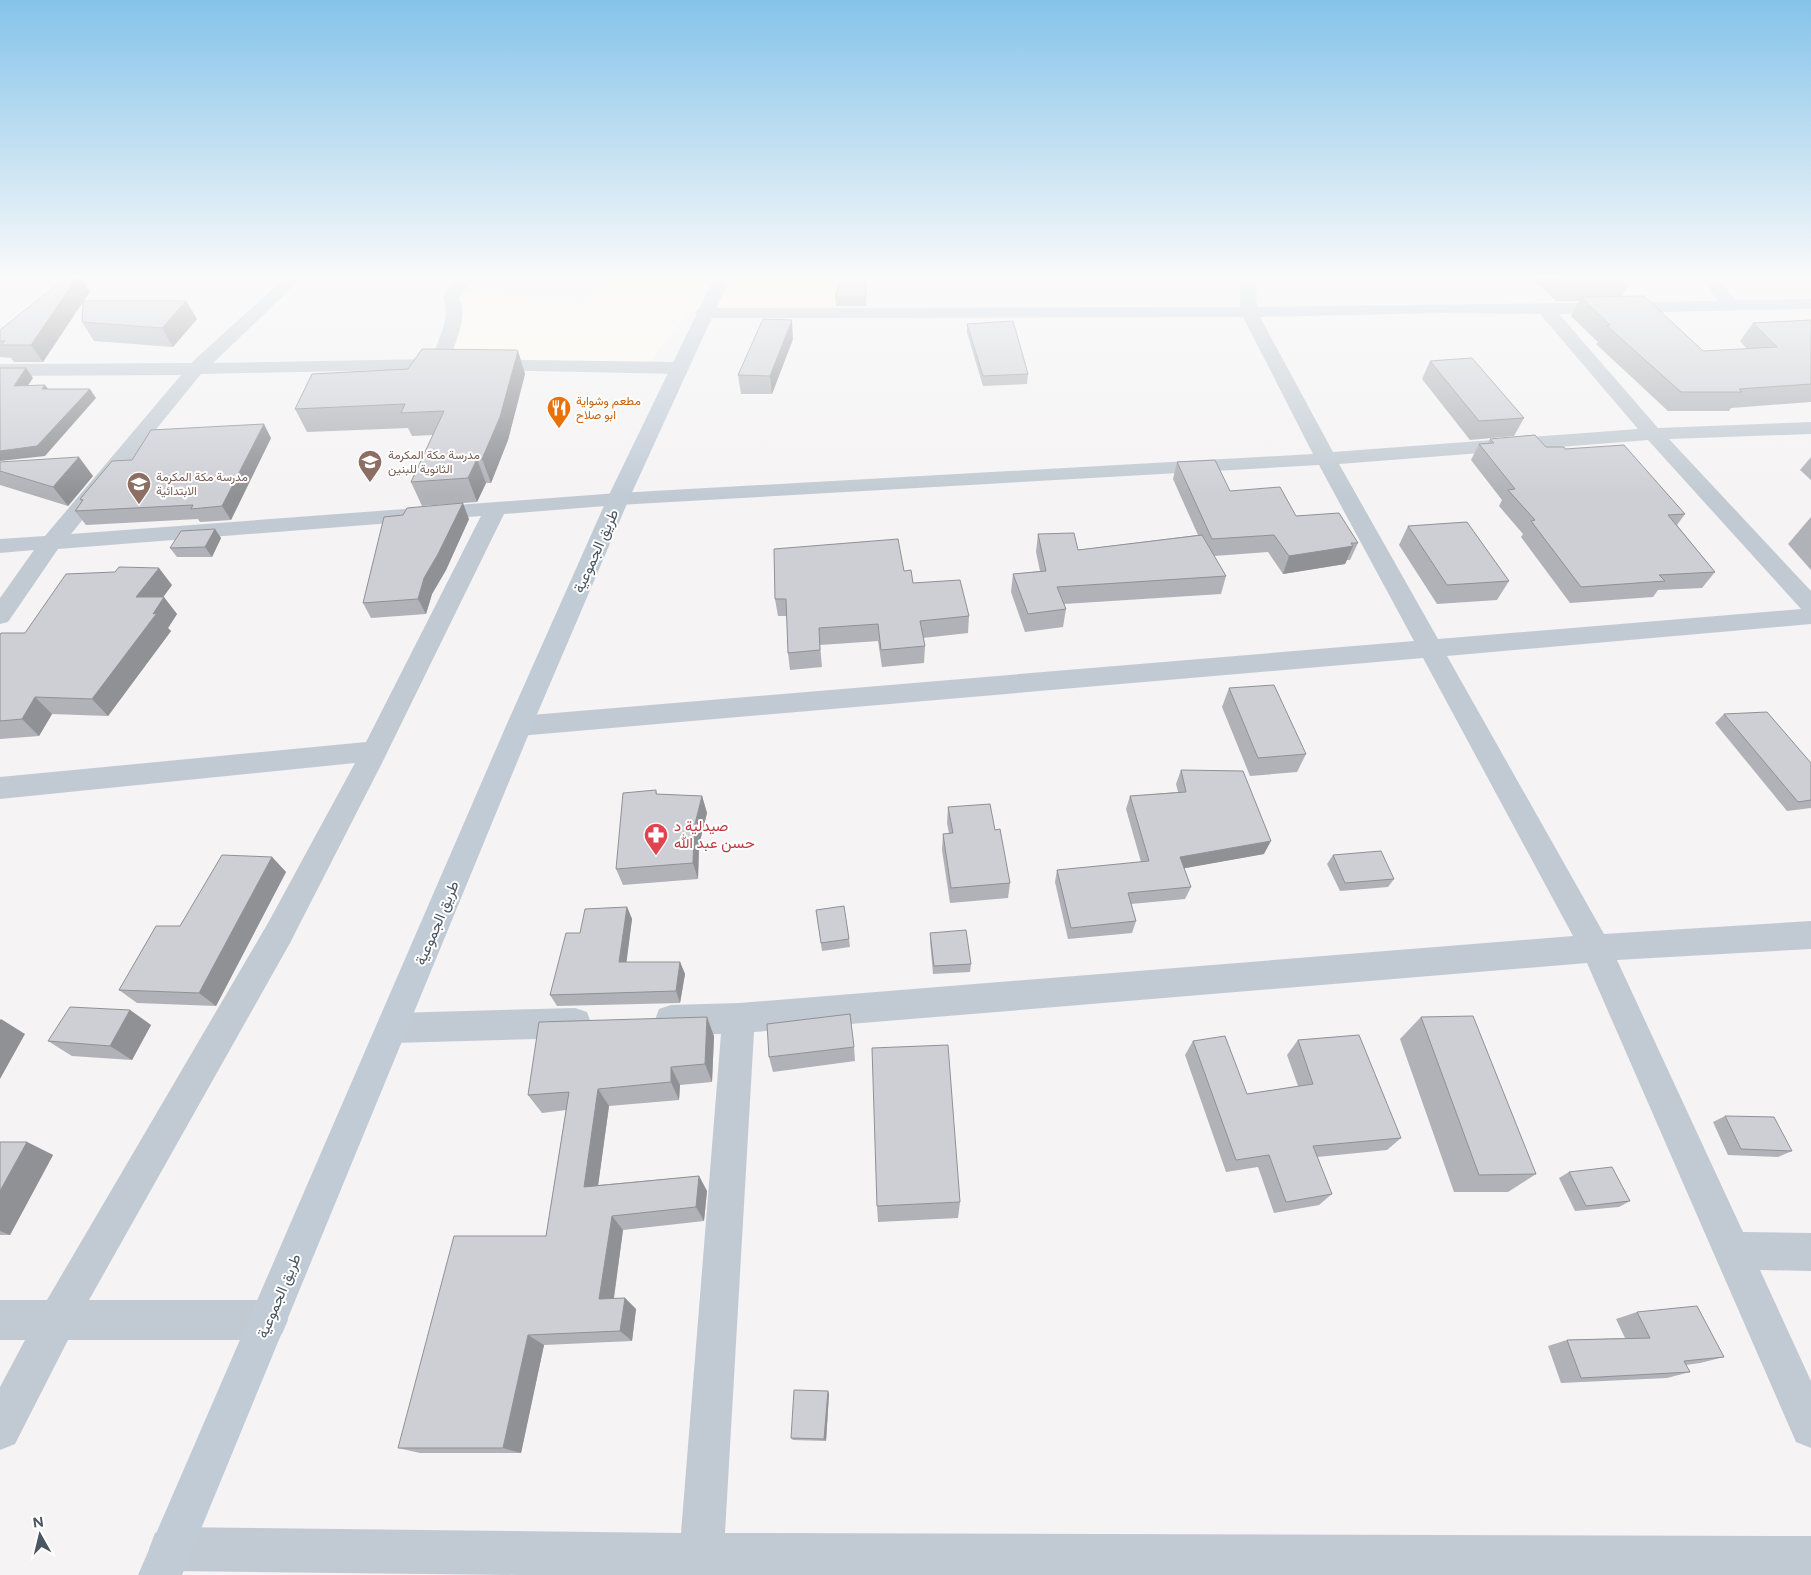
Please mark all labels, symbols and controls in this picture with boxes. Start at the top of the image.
place label: مطعم وشواية ابو صلاح [576,394,641,424]
restaurant icon: مطعم وشواية ابو صلاح [546,395,572,429]
place label: مدرسة مكة المكرمة الثانوية للبنين [388,448,480,477]
school or university icon: مدرسة مكة المكرمة الثانوية للبنين [357,449,383,483]
place label: مدرسة مكة المكرمة الابتدائية [156,470,248,498]
school or university icon: مدرسة مكة المكرمة الابتدائية [126,471,152,505]
street label: طريق الجموعية [570,506,623,596]
place label: صيدلية د حسن عبد الله [674,817,755,853]
pharmacy icon: صيدلية د حسن عبد الله [643,822,669,856]
street label: طريق الجموعية [411,878,464,968]
street label: طريق الجموعية [253,1251,306,1341]
north arrow [15,1510,65,1560]
text: N [32,1513,45,1532]

